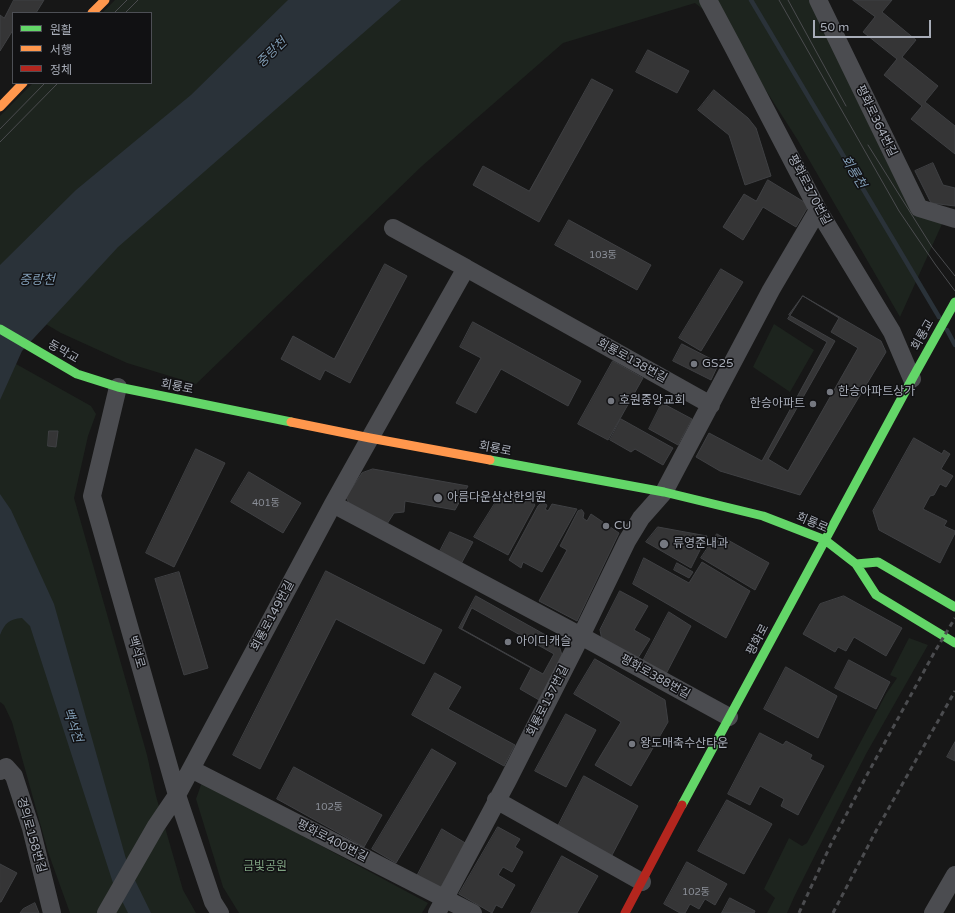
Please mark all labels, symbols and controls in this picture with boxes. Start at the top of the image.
legend [12,12,152,84]
scale bar [815,12,933,38]
text: 50 m [820,20,849,34]
text: 원활 [50,23,72,37]
water label: 중랑천 [254,35,290,71]
text: 서행 [50,43,72,57]
text: 정체 [50,63,72,77]
street label: 평화로364번길 [852,83,900,159]
street label: 평화로370번길 [784,152,834,228]
water label: 회룡천 [837,153,869,191]
house number: 103동 [589,249,617,261]
water label: 중랑천 [19,273,55,289]
street label: 회룡교 [909,317,937,353]
street label: 회룡로138번길 [594,336,670,386]
street label: 동막교 [45,337,81,367]
place label: GS25 [702,357,734,371]
marker: GS25 [689,359,699,369]
street label: 회룡로 [159,377,195,397]
place label: 한승아파트상가 [838,385,915,399]
marker: 한승아파트상가 [825,387,835,397]
place label: 호원중앙교회 [619,394,685,408]
marker: 호원중앙교회 [606,396,616,406]
place label: 한승아파트 [750,397,805,411]
marker: 한승아파트 [808,399,818,409]
street label: 회룡로 [477,439,513,459]
place label: 아름다운삼산한의원 [447,491,546,505]
marker: 아름다운삼산한의원 [432,492,444,504]
house number: 401동 [252,497,280,509]
street label: 회룡로 [794,510,830,536]
place label: CU [614,519,631,533]
marker: CU [601,521,611,531]
place label: 류영준내과 [673,537,728,551]
marker: 류영준내과 [658,538,670,550]
street label: 회룡로149번길 [248,578,298,654]
street label: 평화로 [744,622,772,658]
street label: 백석로 [125,634,147,670]
place label: 아이디캐슬 [516,635,571,649]
marker: 아이디캐슬 [503,637,513,647]
street label: 평화로388번길 [617,652,693,702]
street label: 회룡로137번길 [524,663,572,739]
water label: 백석천 [59,705,85,745]
place label: 왕도매축수산타운 [640,737,728,751]
marker: 왕도매축수산타운 [627,739,637,749]
street label: 경의로158번길 [13,796,49,874]
house number: 102동 [315,801,343,813]
street label: 평화로400번길 [294,817,370,865]
park label: 금빛공원 [243,860,287,874]
house number: 102동 [682,886,710,898]

